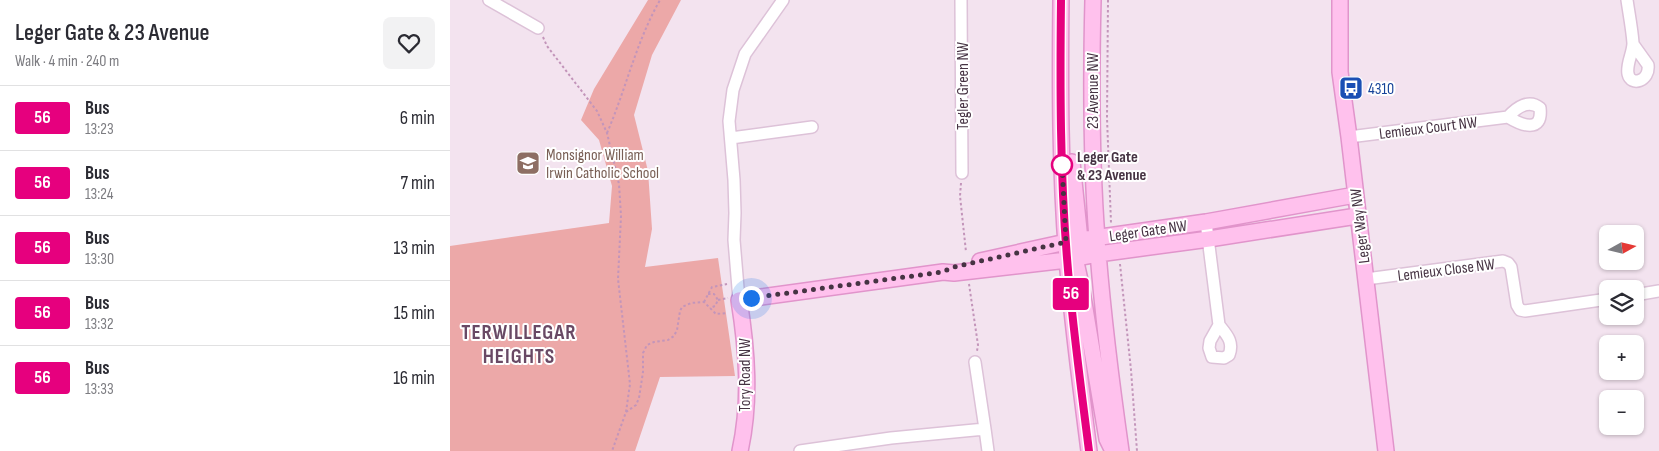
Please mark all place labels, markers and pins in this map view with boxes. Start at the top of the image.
bus stop icon: 4310 [1338,75,1364,101]
place label: 4310 [1368,80,1394,99]
place label: Monsignor William Irwin Catholic School [546,146,659,183]
place label: Leger Gate & 23 Avenue [1077,148,1146,185]
school or university icon: Monsignor William Irwin Catholic School [515,150,541,176]
marker: Leger Gate & 23 Avenue [1051,154,1073,176]

